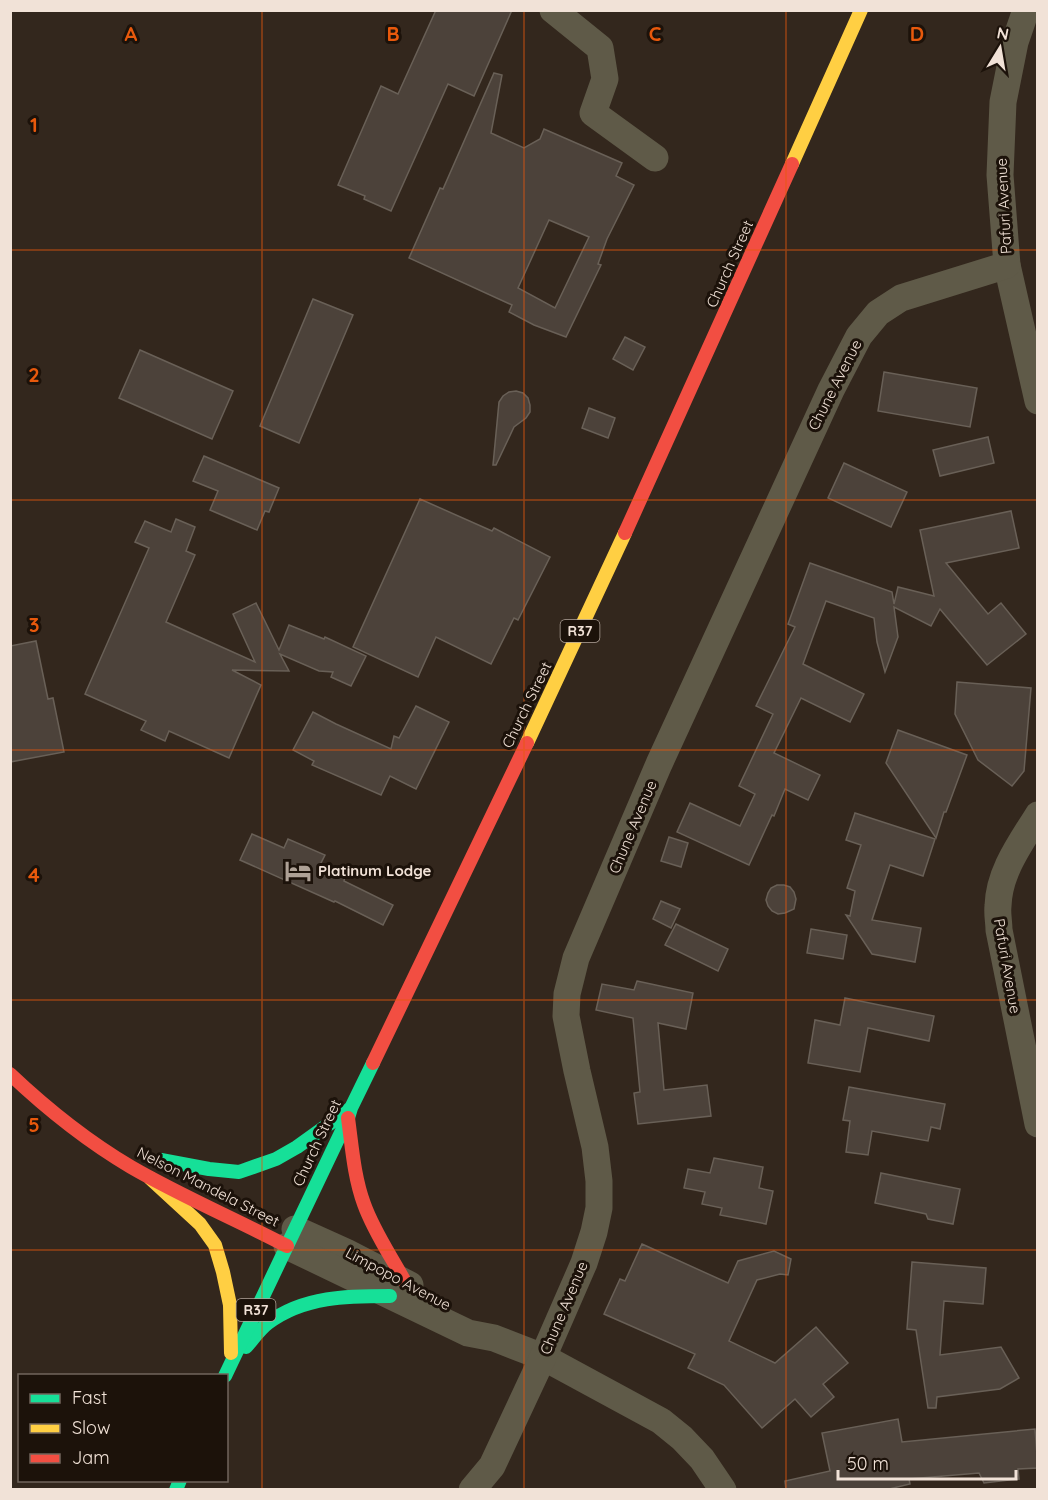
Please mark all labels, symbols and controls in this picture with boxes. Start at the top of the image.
north arrow [970,18,1030,78]
text: A [125,21,138,46]
text: B [386,21,400,46]
text: C [649,21,662,46]
text: D [910,21,924,46]
text: N [995,22,1011,44]
text: 1 [30,112,38,137]
street label: Pafuri Avenue [991,157,1016,255]
street label: Church Street [702,217,757,310]
street label: Chune Avenue [804,336,866,433]
text: 2 [28,362,40,387]
text: 3 [29,612,39,637]
road number: R37 [560,620,600,642]
street label: Church Street [497,659,556,751]
street label: Chune Avenue [604,777,661,876]
hotel icon: Platinum Lodge [283,856,313,886]
place label: Platinum Lodge [318,861,431,880]
text: 4 [28,862,40,887]
street label: Pafuri Avenue [990,917,1025,1015]
street label: Church Street [288,1096,345,1189]
text: 5 [28,1112,40,1137]
street label: Nelson Mandela Street [134,1142,283,1231]
street label: Limpopo Avenue [342,1243,454,1314]
street label: Chune Avenue [535,1258,592,1357]
road number: R37 [236,1299,276,1321]
legend [18,1374,228,1482]
text: Fast [72,1386,107,1409]
text: Slow [72,1416,110,1439]
scale bar [838,1443,1016,1481]
text: Jam [72,1446,110,1469]
text: 50 m [847,1452,889,1475]

